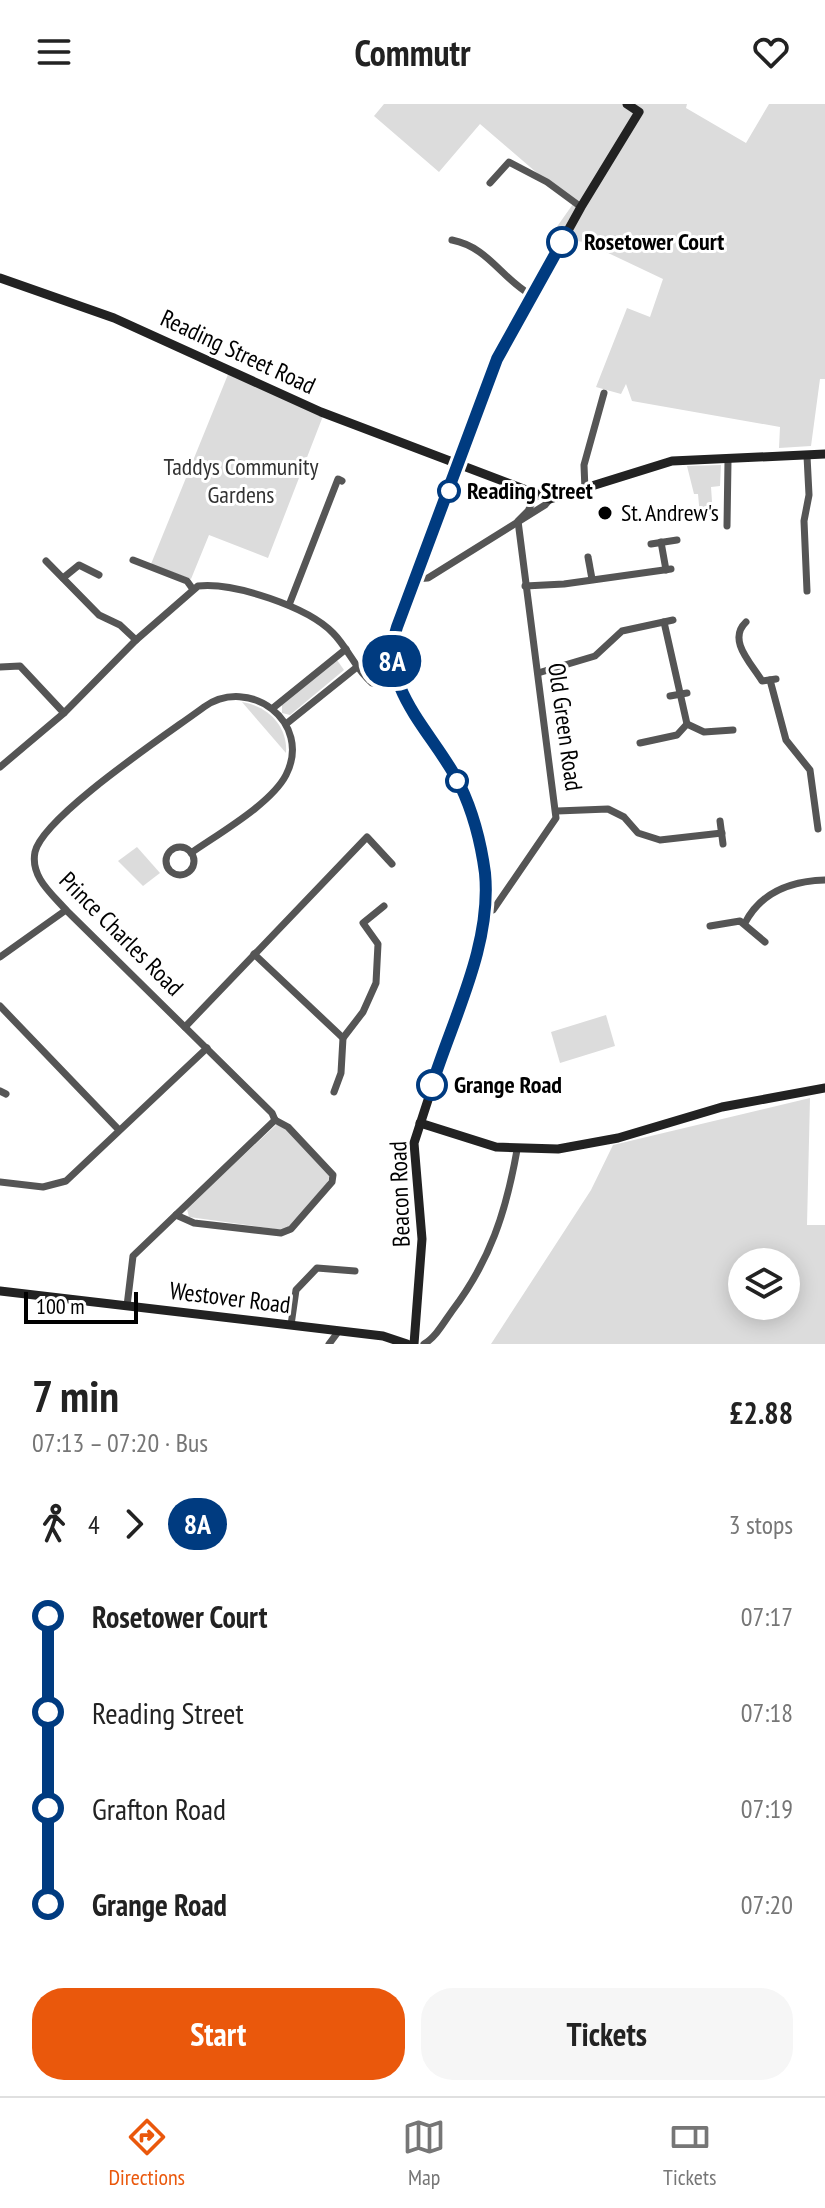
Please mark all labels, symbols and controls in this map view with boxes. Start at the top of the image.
text: Commutr [354,29,471,76]
icon: menu [32,30,76,74]
icon: heart [749,30,793,74]
place label: Rosetower Court [584,226,724,257]
marker: Rosetower Court [547,227,577,257]
street label: Reading Street Road [156,302,321,401]
park label: Taddys Community Gardens [164,451,318,510]
place label: Reading Street [467,475,593,506]
marker: Reading Street [438,480,460,502]
place label: St. Andrew's [621,497,719,528]
marker: St. Andrew's [596,504,614,522]
line badge: 8A [356,635,428,687]
text: 8A [378,642,406,679]
street label: Old Green Road [541,661,590,793]
unlabelled marker [446,770,468,792]
street label: Prince Charles Road [53,865,190,1002]
place label: Grange Road [454,1069,562,1100]
marker: Grange Road [417,1070,447,1100]
street label: Beacon Road [382,1141,417,1247]
map controls [728,1248,800,1320]
button: layers [728,1248,800,1320]
street label: Westover Road [168,1275,292,1320]
scale bar [24,1288,138,1324]
text: 100 m [36,1292,85,1320]
text: 7 min [32,1367,119,1424]
text: £2.88 [729,1393,793,1432]
text: 07:13 – 07:20 · Bus [32,1426,208,1459]
icon: walk [32,1502,76,1546]
icon: forward [112,1502,156,1546]
text: 8A [184,1505,211,1542]
text: 4 [88,1508,100,1541]
text: 3 stops [729,1508,793,1541]
text: Rosetower Court [92,1597,267,1636]
text: 07:17 [741,1600,793,1633]
text: Reading Street [92,1693,244,1732]
text: 07:18 [741,1696,793,1729]
text: Grafton Road [92,1789,226,1828]
text: 07:19 [741,1792,793,1825]
text: Grange Road [92,1885,227,1924]
text: 07:20 [741,1888,793,1921]
button: Start [32,1988,405,2080]
button: Tickets [421,1988,793,2080]
tab: Directions [109,2115,185,2191]
tab: Map [402,2115,446,2191]
tab: Tickets [663,2115,716,2191]

